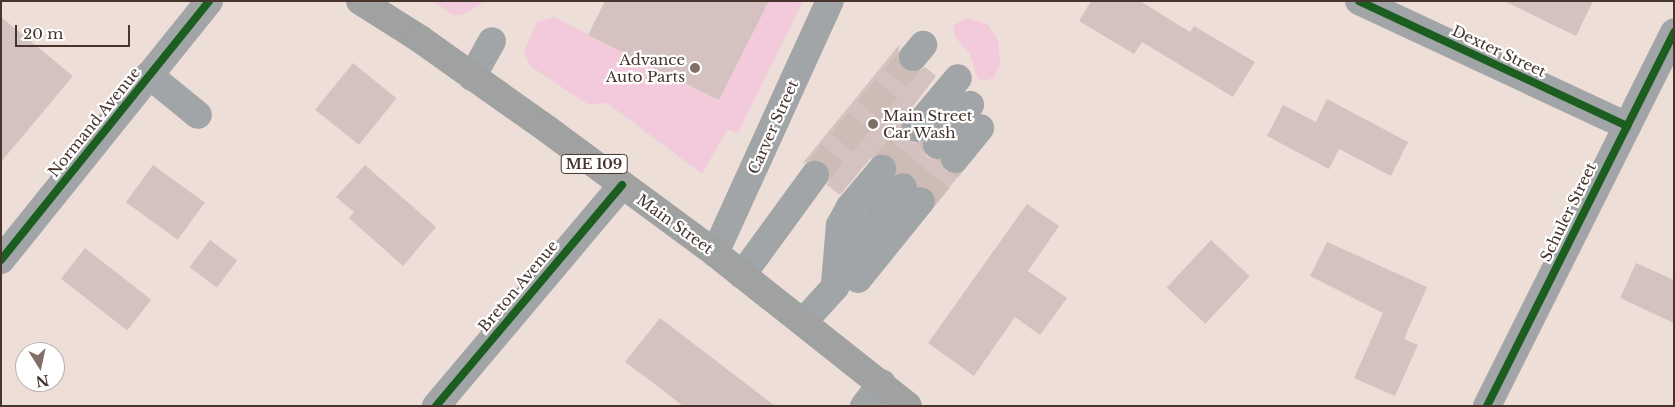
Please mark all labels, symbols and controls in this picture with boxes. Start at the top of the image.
scale bar [18,15,132,47]
street label: Dexter Street [1449,21,1549,81]
text: 20 m [23,24,63,43]
place label: Advance Auto Parts [606,50,685,85]
marker: Advance Auto Parts [689,62,701,74]
street label: Normand Avenue [44,63,144,181]
street label: Carver Street [744,77,802,177]
place label: Main Street Car Wash [883,106,973,141]
marker: Main Street Car Wash [867,118,879,130]
road number: ME 109 [560,152,628,175]
street label: Schuler Street [1536,159,1600,265]
street label: Main Street [633,190,717,258]
street label: Breton Avenue [474,236,562,336]
north arrow [15,342,65,392]
text: N [34,371,50,391]

